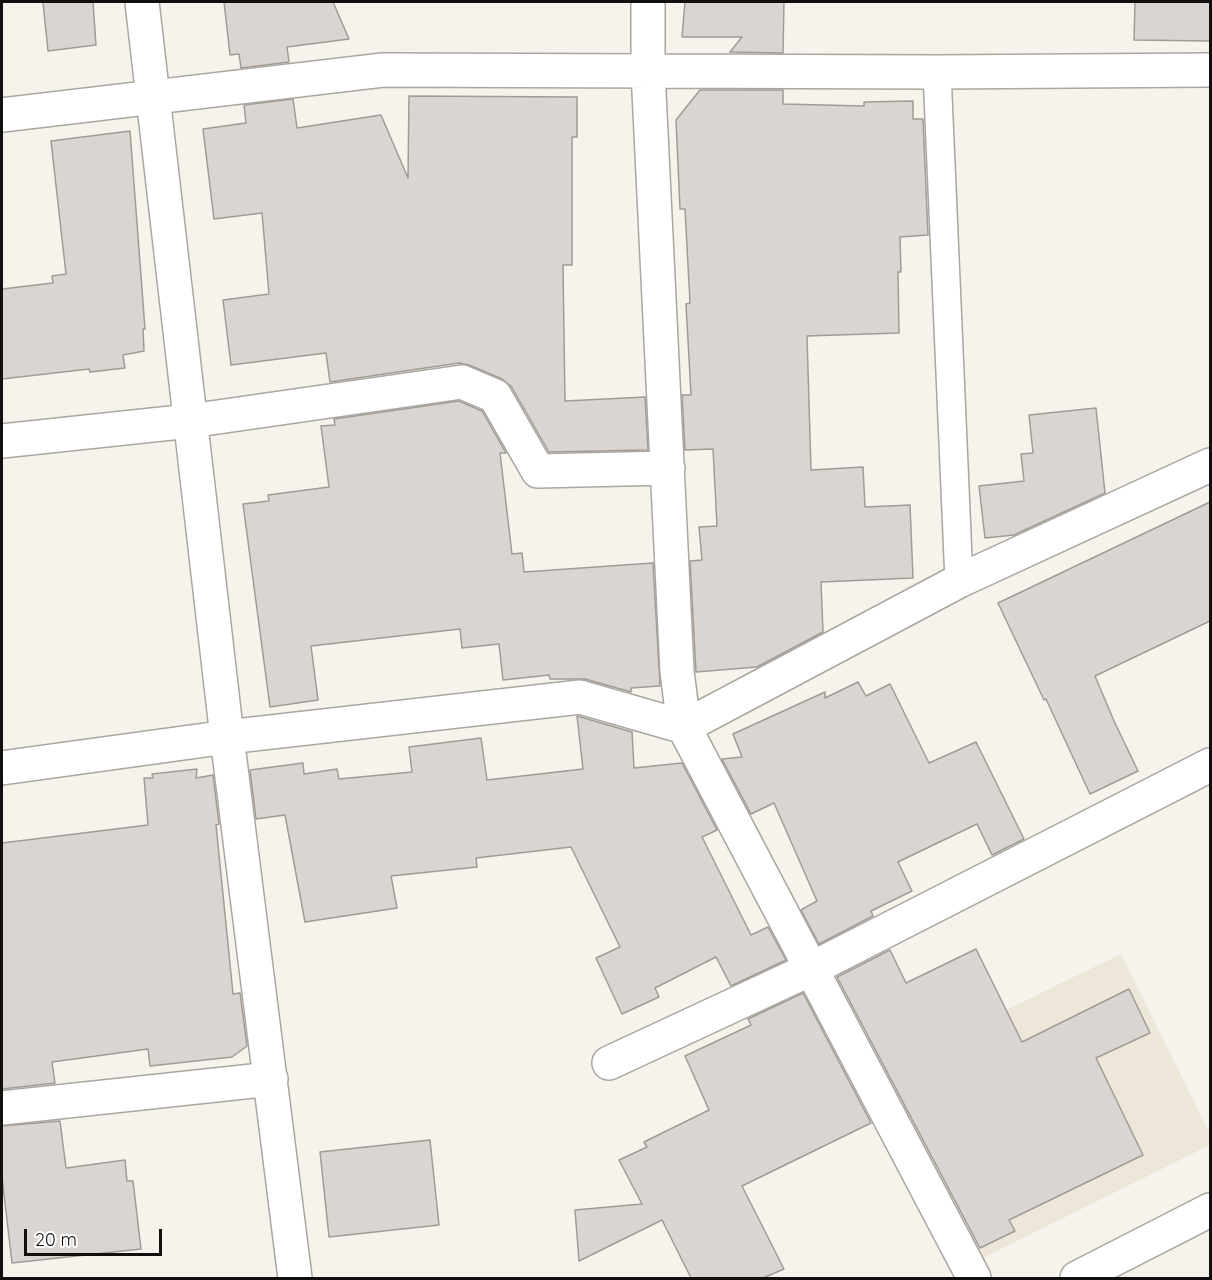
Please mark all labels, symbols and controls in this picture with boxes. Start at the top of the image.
scale bar [27,1217,165,1255]
text: 20 m [35,1228,77,1251]

